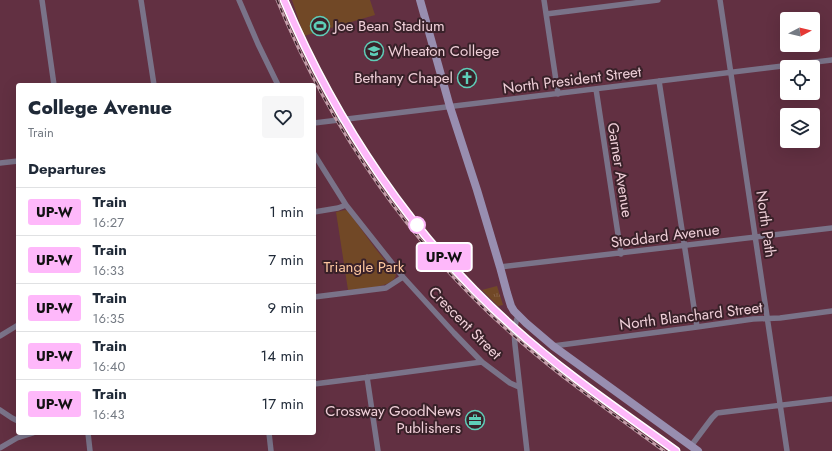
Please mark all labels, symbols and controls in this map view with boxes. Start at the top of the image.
north arrow [780,12,820,52]
map controls [780,12,820,148]
sports icon: Joe Bean Stadium [309,15,331,37]
place label: Joe Bean Stadium [332,15,445,37]
school or university icon: Wheaton College [363,40,385,62]
place label: Wheaton College [388,40,499,62]
button: locate [780,60,820,100]
street label: North President Street [501,61,643,99]
place label: Bethany Chapel [354,67,453,89]
church icon: Bethany Chapel [456,67,478,89]
text: College Avenue [28,94,172,121]
button: heart [262,96,304,138]
button: layers [780,108,820,148]
street label: Garner Avenue [602,121,638,219]
text: Train [28,123,54,142]
text: Departures [28,158,106,180]
street label: North Path [750,189,782,259]
text: Train [93,191,127,213]
text: 1 min [269,201,304,223]
text: UP-W [36,202,73,222]
text: 16:27 [93,213,124,232]
unlabelled marker [408,216,426,234]
street label: Stoddard Avenue [609,218,721,254]
text: Train [93,239,127,261]
line badge: UP-W [416,244,472,270]
text: UP-W [426,247,462,267]
text: 7 min [268,249,304,271]
text: UP-W [36,250,73,270]
park label: Triangle Park [324,256,405,278]
text: 16:33 [93,261,124,280]
street label: Crescent Street [423,281,507,365]
text: Train [93,287,127,309]
street label: North Blanchard Street [618,296,764,336]
text: 9 min [267,297,304,319]
text: UP-W [36,298,73,318]
text: 16:35 [93,309,124,328]
text: Train [93,335,127,357]
text: 14 min [261,345,304,367]
text: UP-W [36,346,73,366]
text: 16:40 [93,357,125,376]
text: Train [93,383,127,405]
text: 17 min [261,393,304,415]
text: UP-W [36,394,73,414]
place label: Crossway GoodNews Publishers [325,400,461,439]
text: 16:43 [93,405,124,424]
office icon: Crossway GoodNews Publishers [464,409,486,431]

